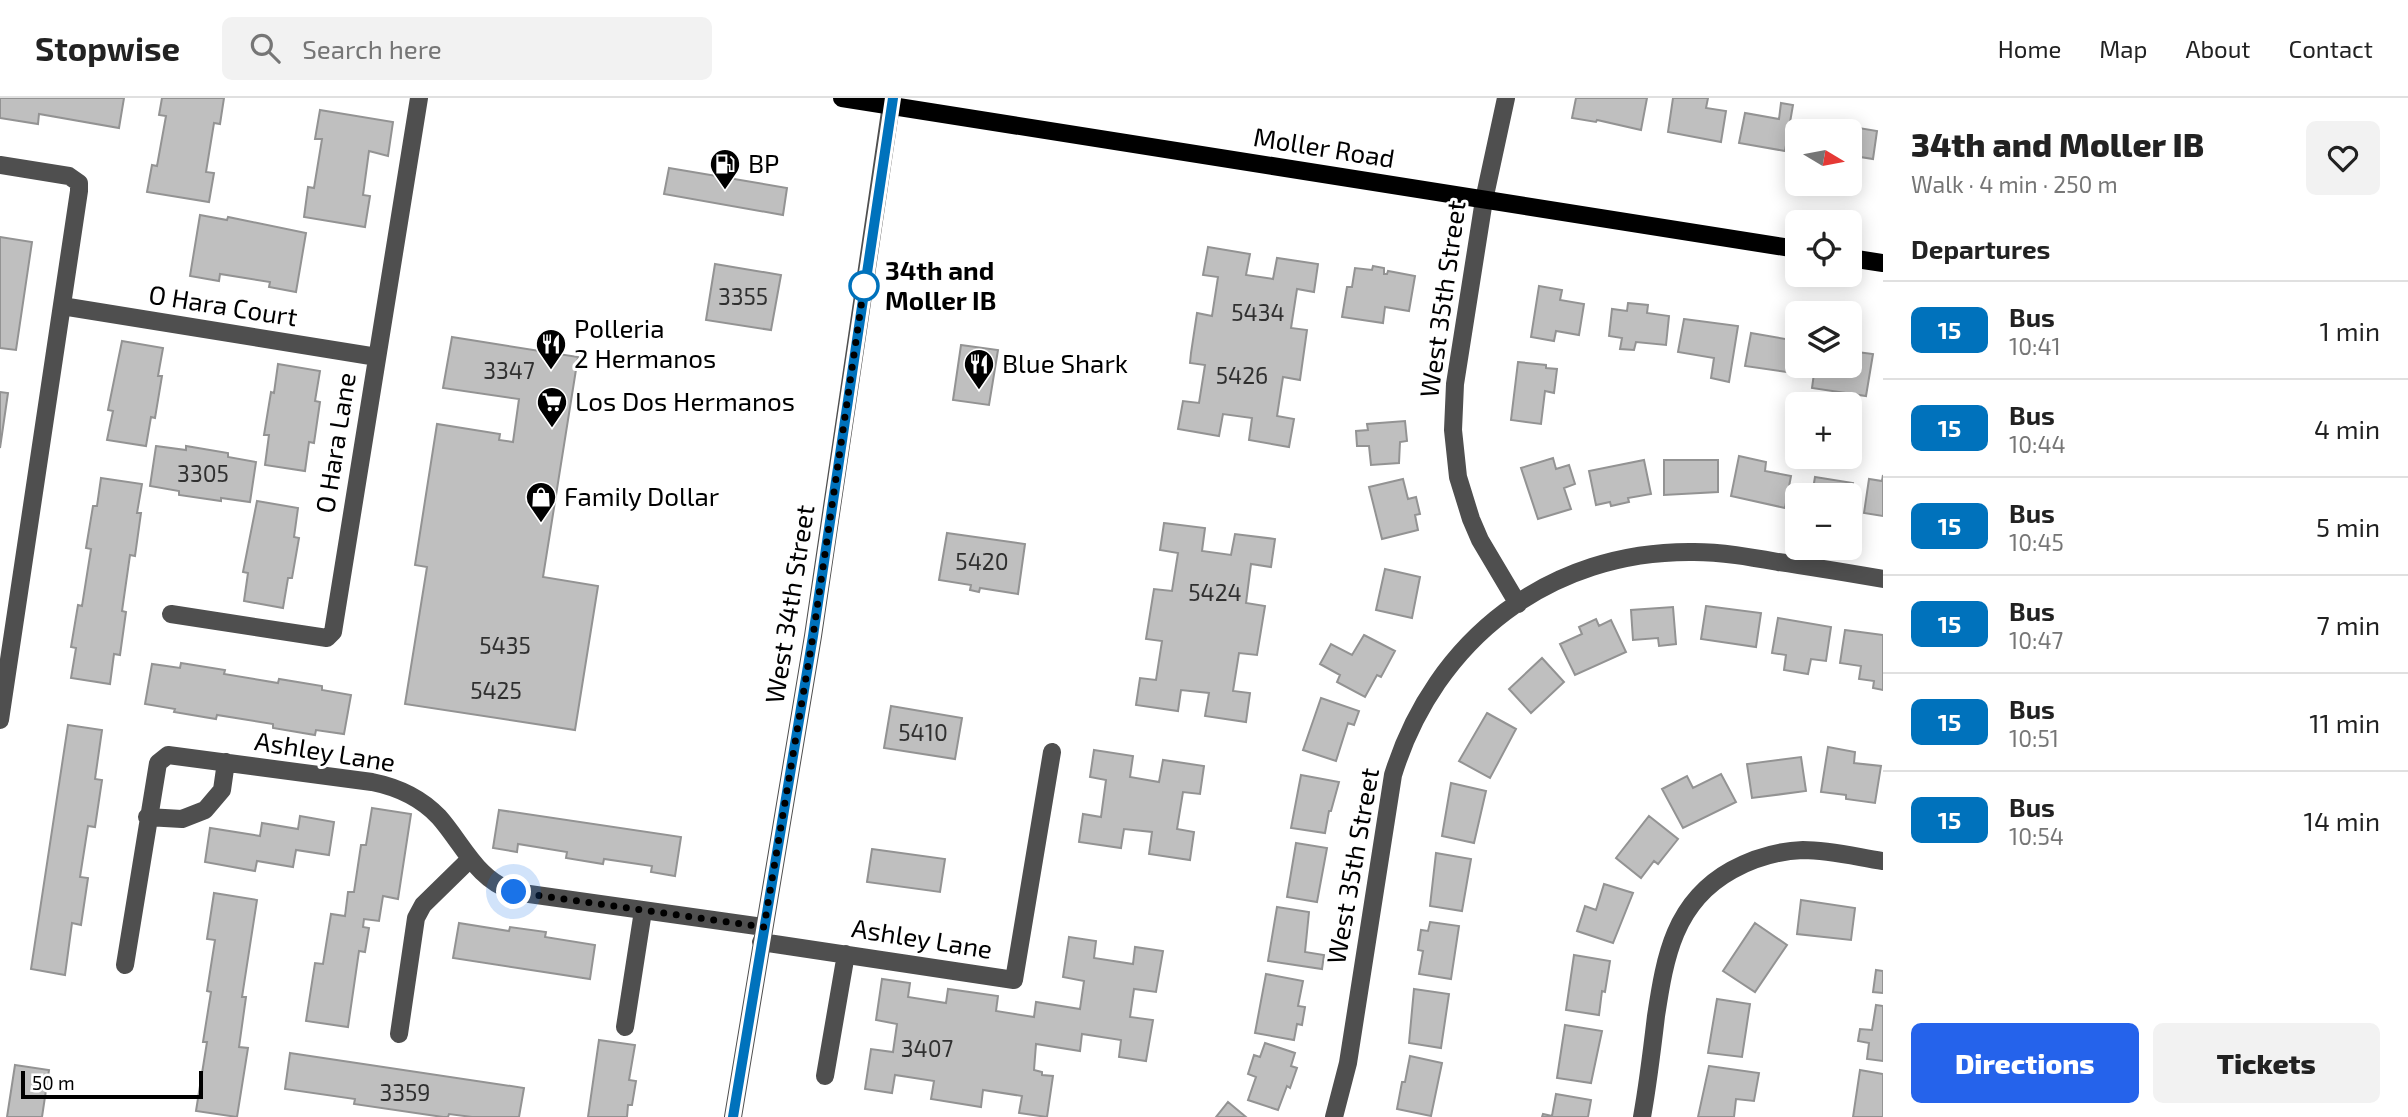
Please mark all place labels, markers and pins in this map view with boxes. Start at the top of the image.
fuel station icon: BP [708,147,742,191]
place label: BP [748,147,779,178]
place label: 34th and Moller IB [885,254,996,315]
marker: 34th and Moller IB [849,271,879,301]
place label: Polleria 2 Hermanos [574,312,716,373]
restaurant icon: Polleria 2 Hermanos [534,327,568,371]
restaurant icon: Blue Shark [962,347,996,391]
place label: Blue Shark [1002,347,1128,378]
supermarket icon: Los Dos Hermanos [535,385,569,429]
place label: Los Dos Hermanos [575,385,795,416]
shop icon: Family Dollar [524,480,558,524]
place label: Family Dollar [564,480,719,511]

